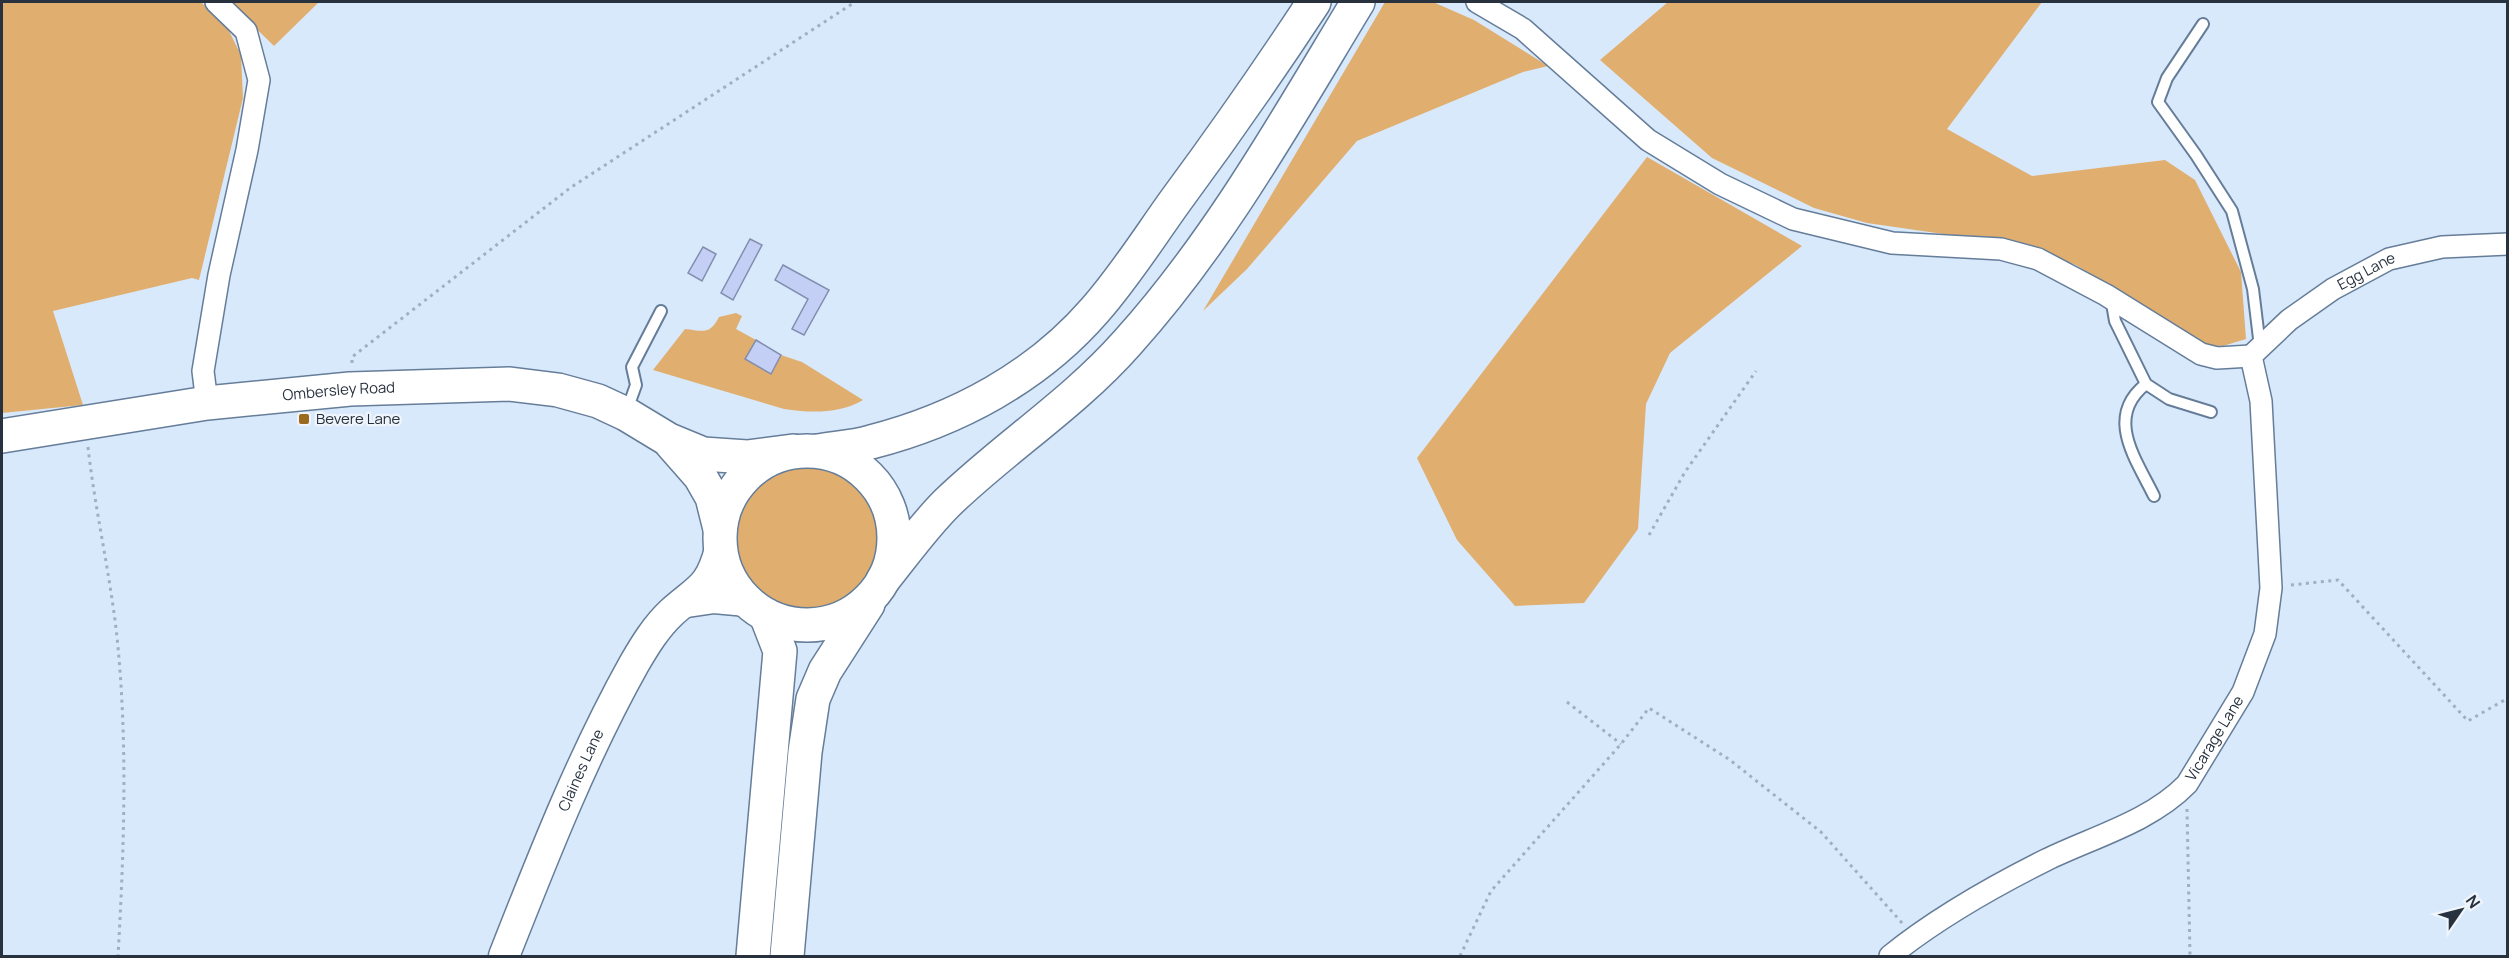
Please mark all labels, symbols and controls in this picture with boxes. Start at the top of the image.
street label: Egg Lane [2333,247,2397,295]
street label: Ombersley Road [281,377,395,406]
place label: Bevere Lane [316,408,401,429]
marker: Bevere Lane [297,412,311,426]
street label: Vicarage Lane [2180,691,2249,785]
street label: Claines Lane [553,725,609,815]
north arrow [2431,880,2491,940]
text: N [2461,890,2486,912]

